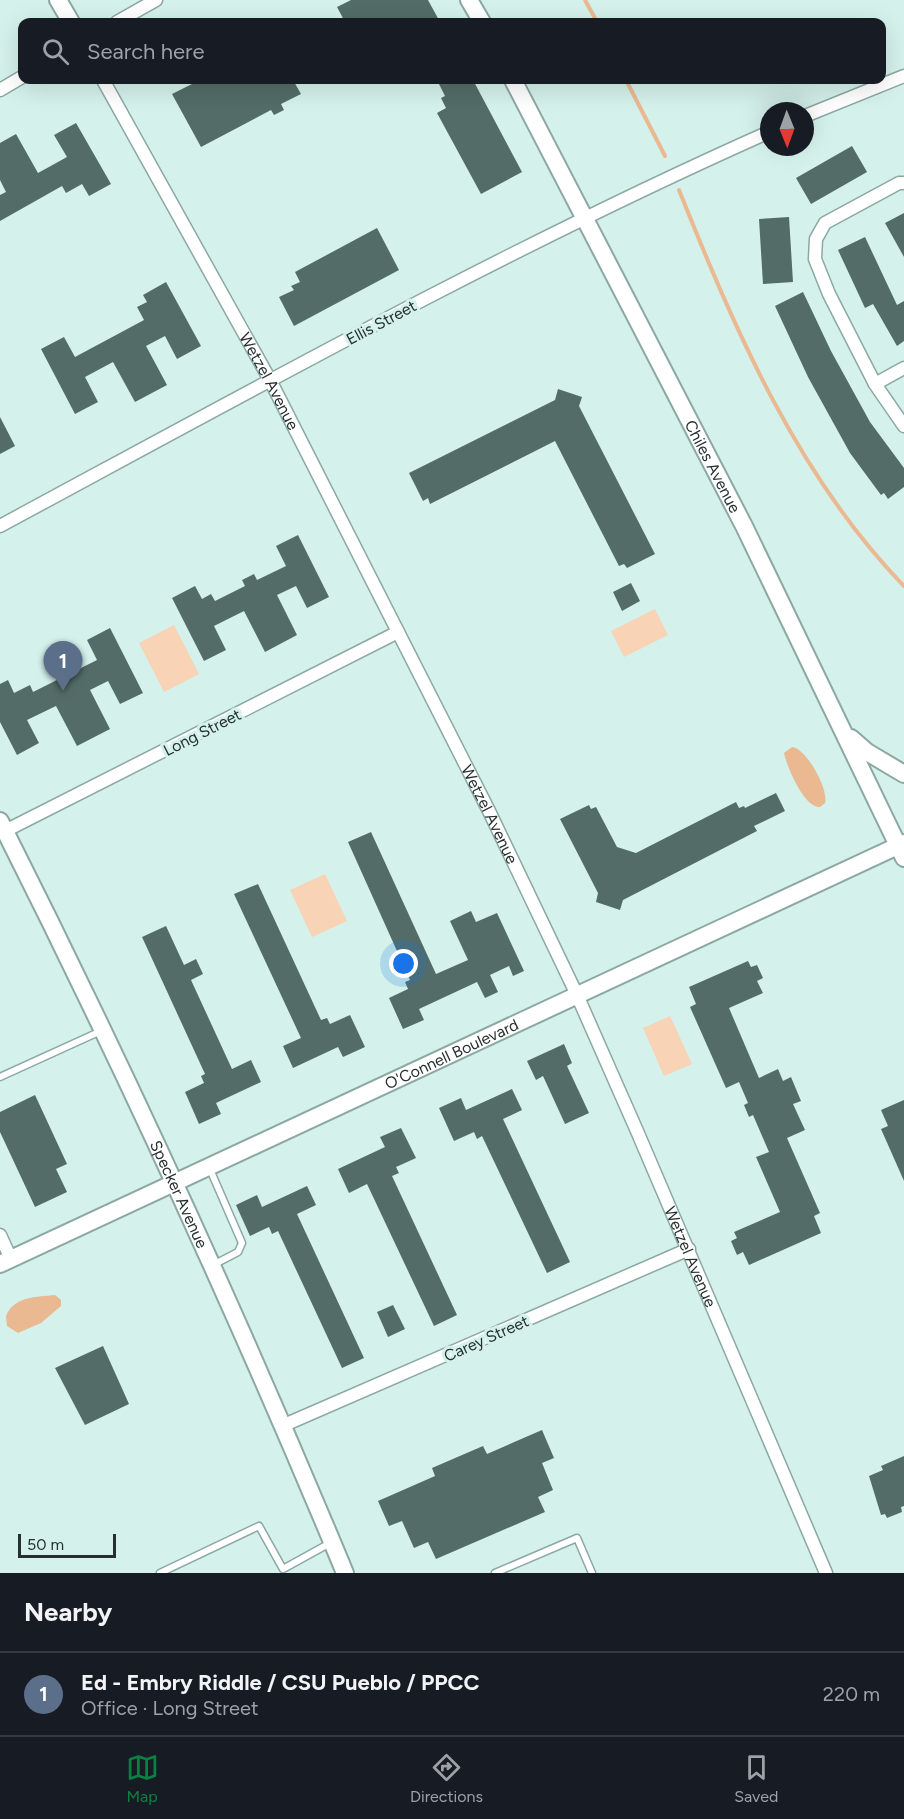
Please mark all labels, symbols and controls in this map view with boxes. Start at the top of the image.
search box [18,18,886,84]
icon: search [39,35,72,68]
text: Search here [87,38,205,65]
north arrow [760,102,814,156]
street label: Ellis Street [343,296,419,349]
street label: Wetzel Avenue [235,329,303,433]
street label: Chiles Avenue [681,417,745,516]
pin: 1 [44,642,82,691]
street label: Long Street [160,705,244,760]
street label: Wetzel Avenue [457,762,522,867]
your location [389,949,418,978]
street label: O'Connell Boulevard [382,1015,522,1093]
street label: Specker Avenue [146,1137,212,1251]
street label: Wetzel Avenue [660,1203,720,1310]
street label: Carey Street [441,1311,532,1366]
scale bar [18,1531,116,1558]
text: 50 m [27,1535,64,1554]
text: Nearby [24,1596,112,1628]
text: Ed - Embry Riddle / CSU Pueblo / PPCC [81,1669,479,1696]
text: 1 [39,1682,48,1706]
text: 220 m [823,1682,880,1706]
text: Office · Long Street [81,1696,258,1720]
tab: Map [126,1751,159,1806]
tab: Directions [410,1751,483,1806]
tab: Saved [734,1751,778,1806]

